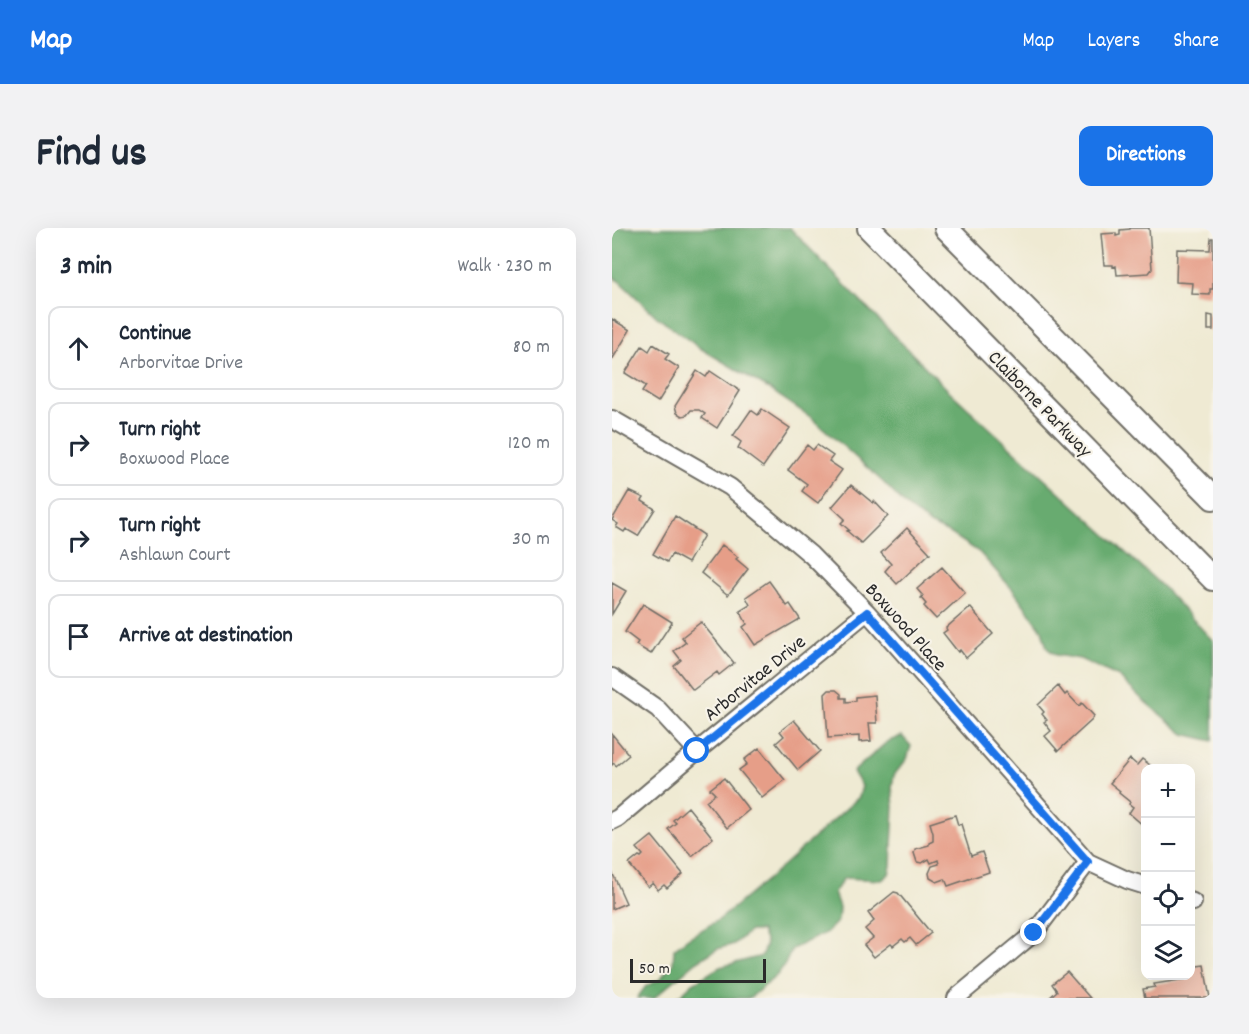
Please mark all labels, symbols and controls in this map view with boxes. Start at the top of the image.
text: Map [30,22,72,62]
text: Map [1023,27,1054,57]
text: Layers [1087,27,1140,57]
text: Share [1173,27,1219,57]
text: Find us [36,126,147,186]
button: Directions [1079,126,1213,186]
text: 3 min [60,249,112,286]
text: Walk · 230 m [458,253,552,281]
text: Continue [119,319,191,350]
icon: ahead [62,332,95,365]
text: 80 m [513,334,550,362]
street label: Claiborne Parkway [980,345,1098,466]
text: Arborvitae Drive [119,350,243,378]
text: Turn right [119,415,201,446]
icon: right [62,428,95,461]
text: 120 m [508,430,550,458]
text: Boxwood Place [119,446,230,474]
text: Turn right [119,511,201,542]
icon: right [62,524,95,557]
text: 30 m [512,526,550,554]
text: Ashlawn Court [119,542,231,570]
street label: Boxwood Place [857,578,952,679]
icon: arrive [62,620,95,653]
text: Arrive at destination [119,621,293,652]
street label: Arborvitae Drive [699,629,813,729]
route start [683,737,709,763]
map controls [1141,764,1195,980]
button: + [1141,764,1195,818]
button: − [1141,818,1195,872]
button: locate [1141,872,1195,926]
route end [1020,919,1046,945]
button: layers [1141,926,1195,980]
scale bar [630,956,766,984]
text: 50 m [639,958,670,981]

